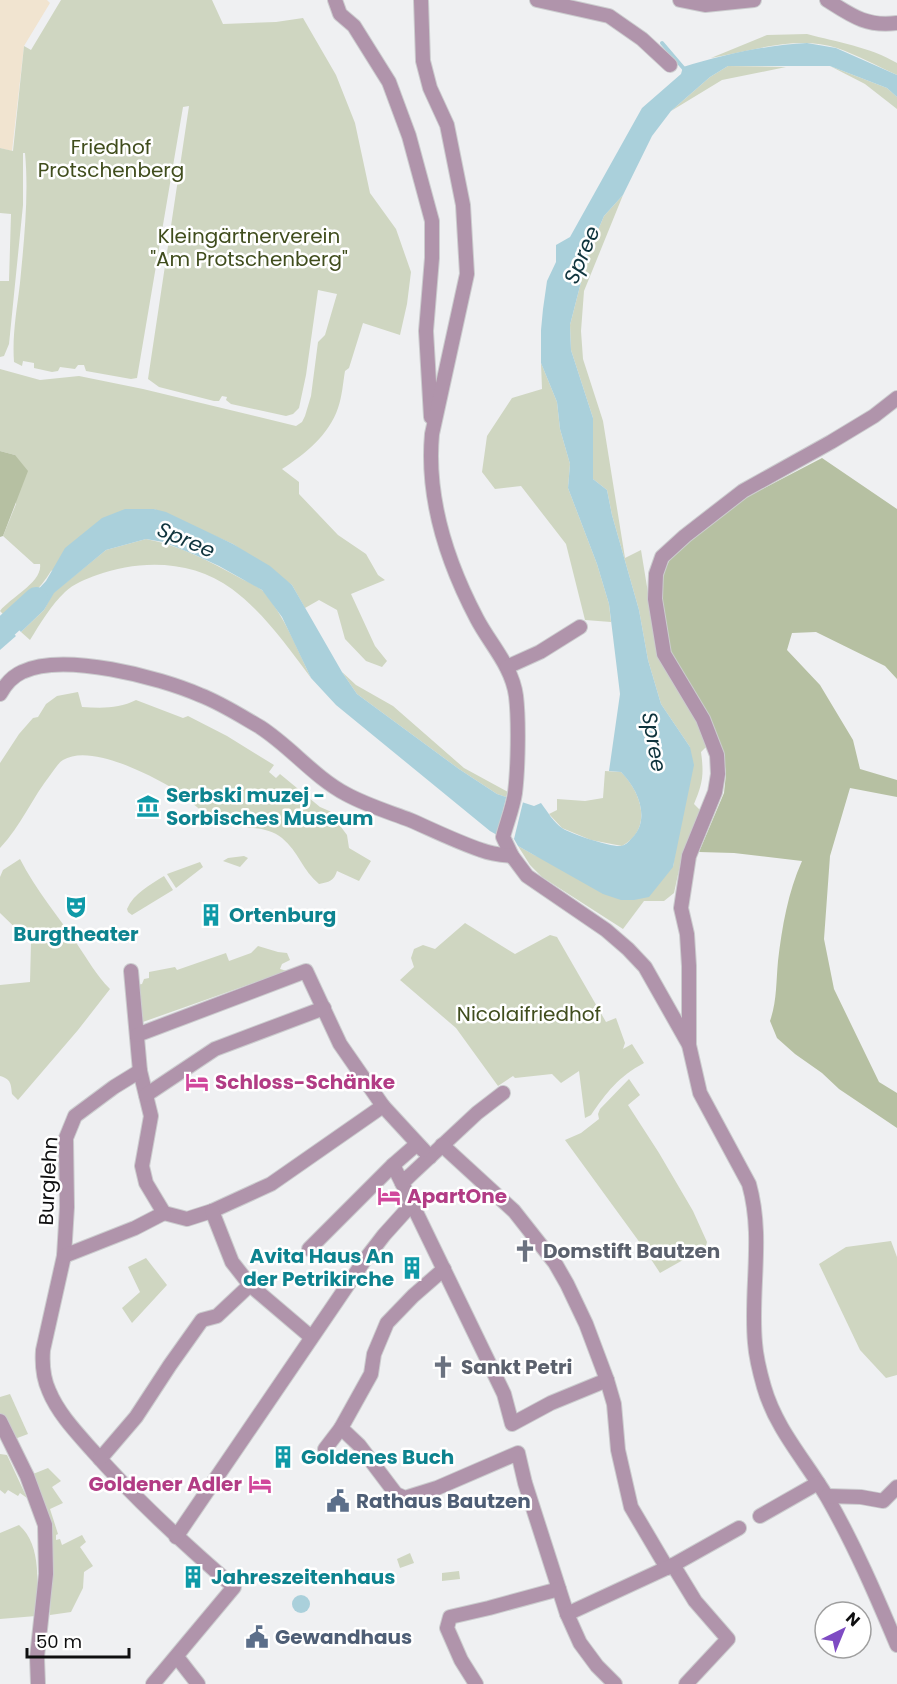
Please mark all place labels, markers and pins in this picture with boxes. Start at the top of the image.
place label: Serbski muzej - Sorbisches Museum [166,781,374,832]
museum icon: Serbski muzej - Sorbisches Museum [135,793,161,819]
theatre icon: Burgtheater [63,894,89,920]
place label: Ortenburg [229,901,336,929]
building icon: Ortenburg [198,902,224,928]
place label: Burgtheater [13,920,139,948]
place label: Schloss-Schänke [215,1068,395,1096]
hotel icon: Schloss-Schänke [184,1069,210,1095]
place label: ApartOne [407,1182,507,1210]
hotel icon: ApartOne [376,1183,402,1209]
place label: Domstift Bautzen [543,1237,720,1265]
church icon: Domstift Bautzen [512,1238,538,1264]
place label: Avita Haus An der Petrikirche [243,1242,394,1293]
building icon: Avita Haus An der Petrikirche [399,1255,425,1281]
place label: Sankt Petri [461,1353,572,1381]
church icon: Sankt Petri [430,1354,456,1380]
place label: Goldenes Buch [301,1443,454,1471]
building icon: Goldenes Buch [270,1444,296,1470]
place label: Goldener Adler [89,1470,242,1498]
hotel icon: Goldener Adler [247,1471,273,1497]
place label: Rathaus Bautzen [356,1487,531,1515]
public building icon: Rathaus Bautzen [325,1488,351,1514]
place label: Jahreszeitenhaus [211,1563,395,1591]
building icon: Jahreszeitenhaus [180,1564,206,1590]
place label: Gewandhaus [275,1623,412,1651]
public building icon: Gewandhaus [244,1624,270,1650]

